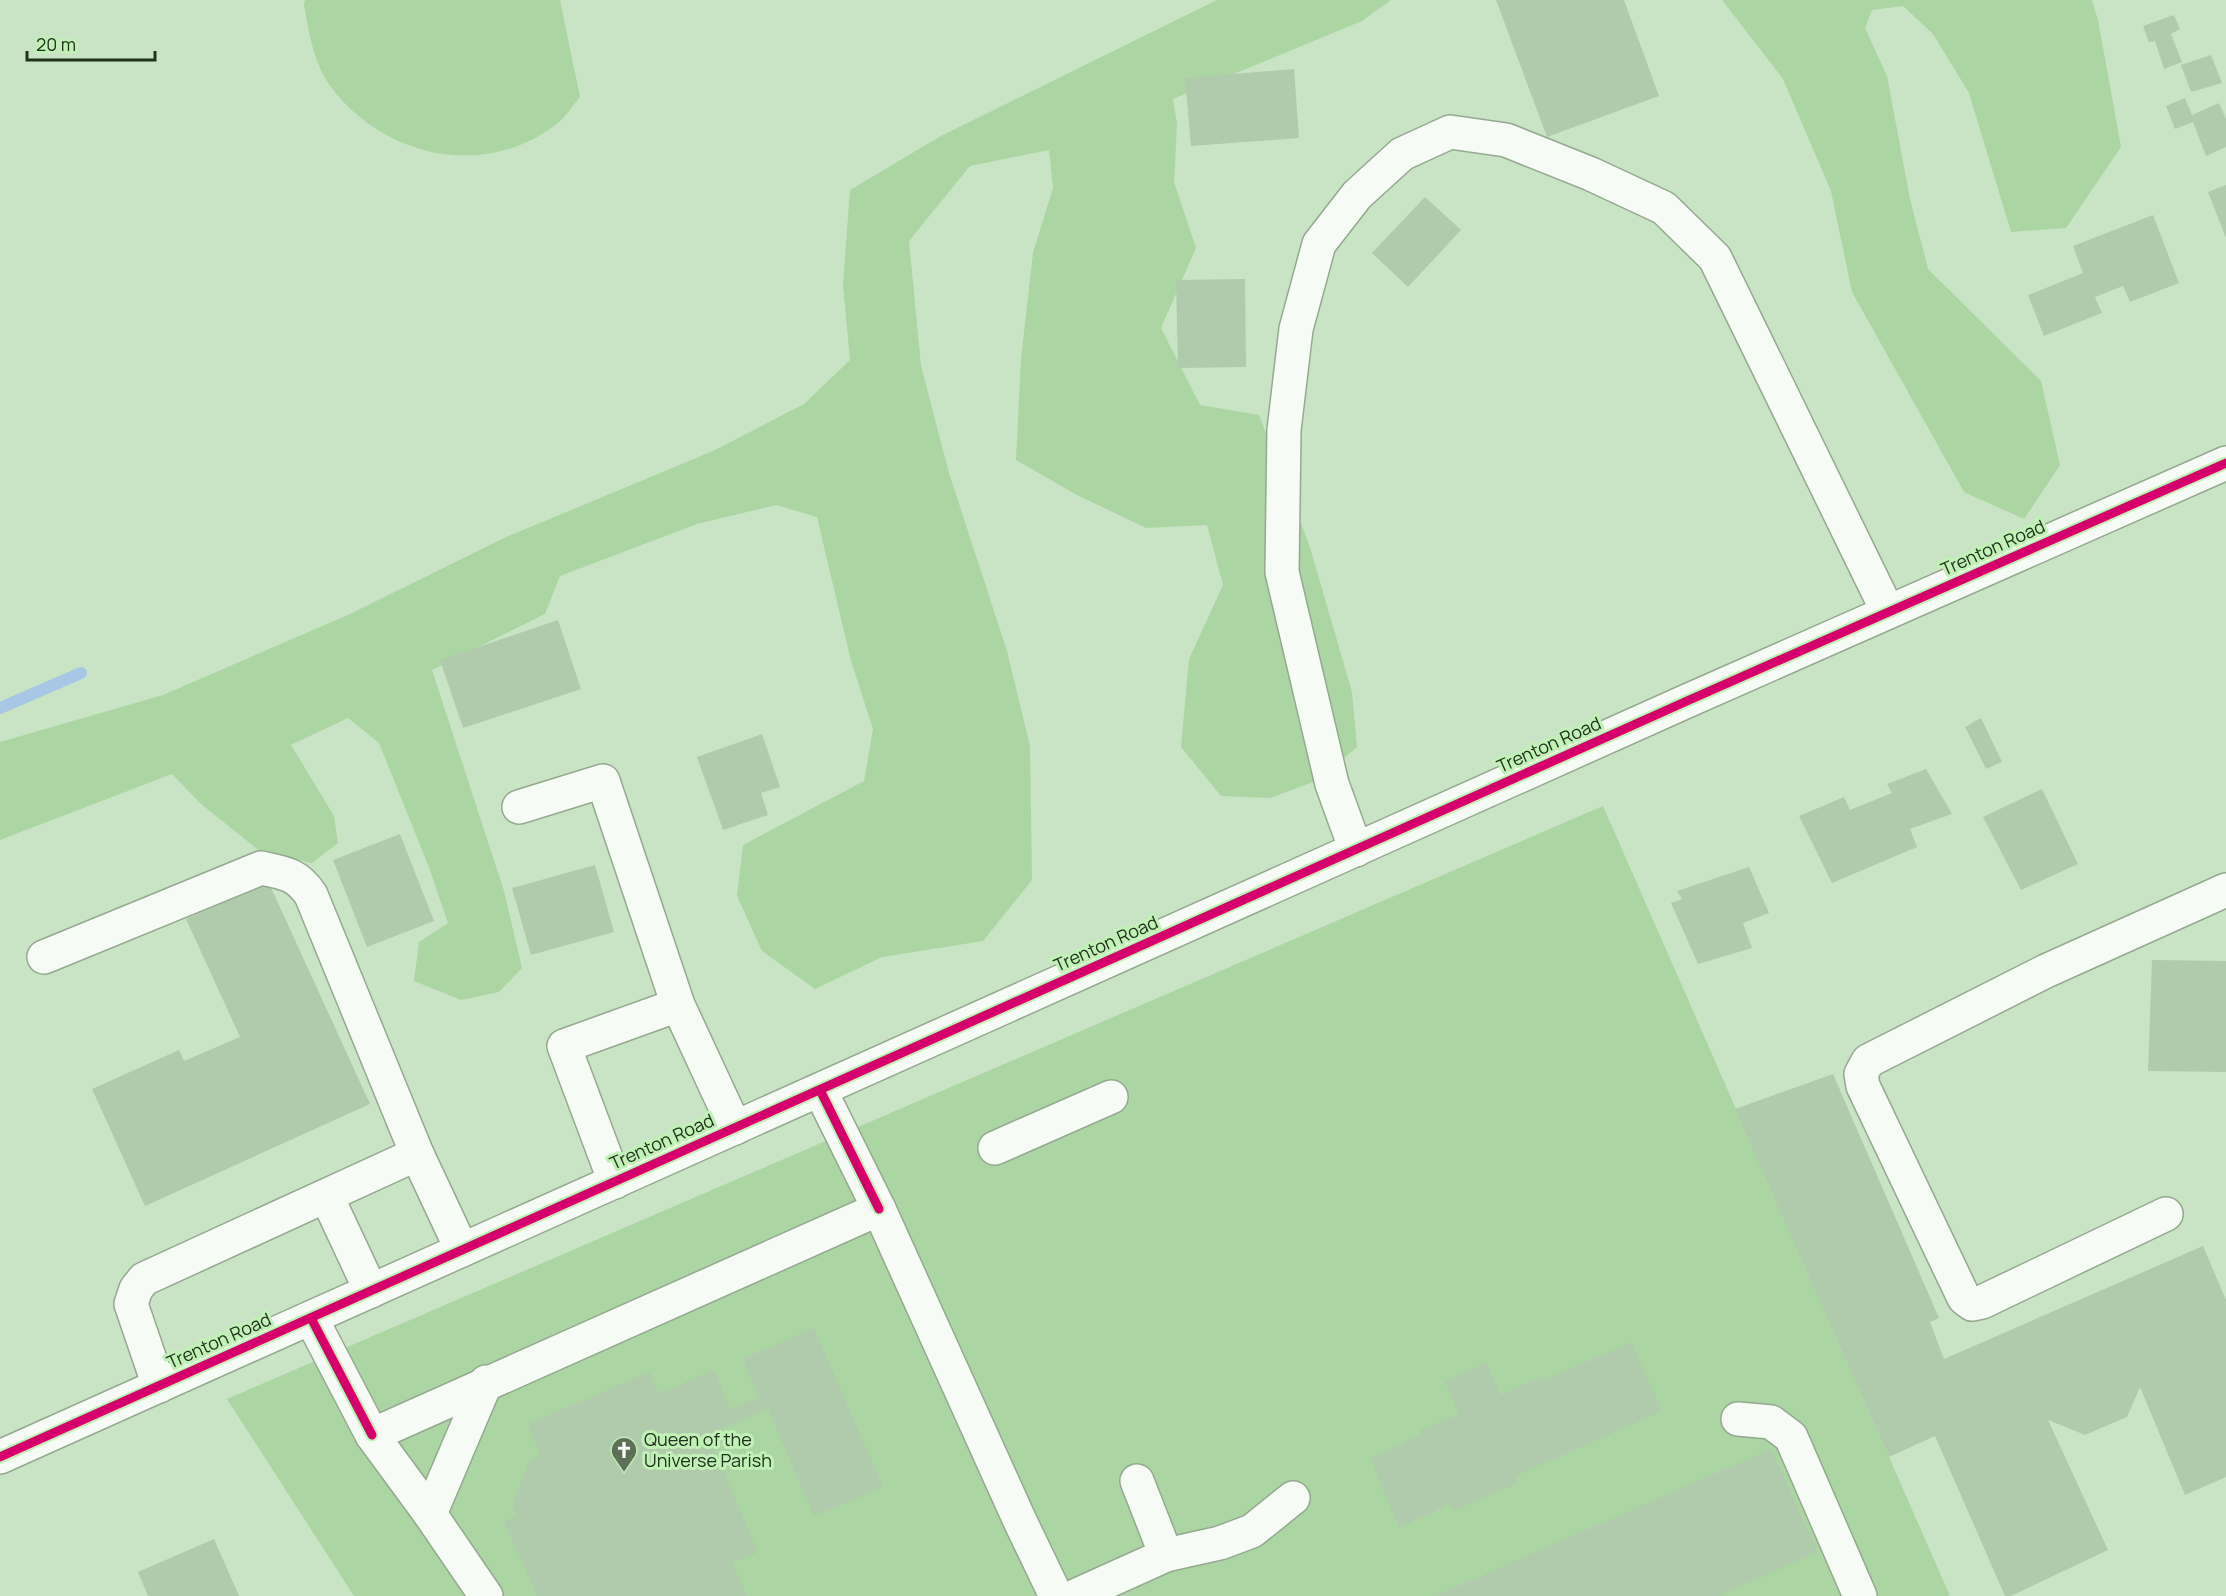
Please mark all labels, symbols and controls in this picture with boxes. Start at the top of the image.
scale bar [27,24,154,62]
text: 20 m [36,32,76,56]
street label: Trenton Road [1937,513,2048,581]
street label: Trenton Road [1493,710,1604,778]
street label: Trenton Road [1050,909,1161,977]
street label: Trenton Road [606,1107,717,1175]
street label: Trenton Road [163,1306,274,1374]
place label: Queen of the Universe Parish [644,1427,772,1472]
church icon: Queen of the Universe Parish [609,1435,639,1473]

